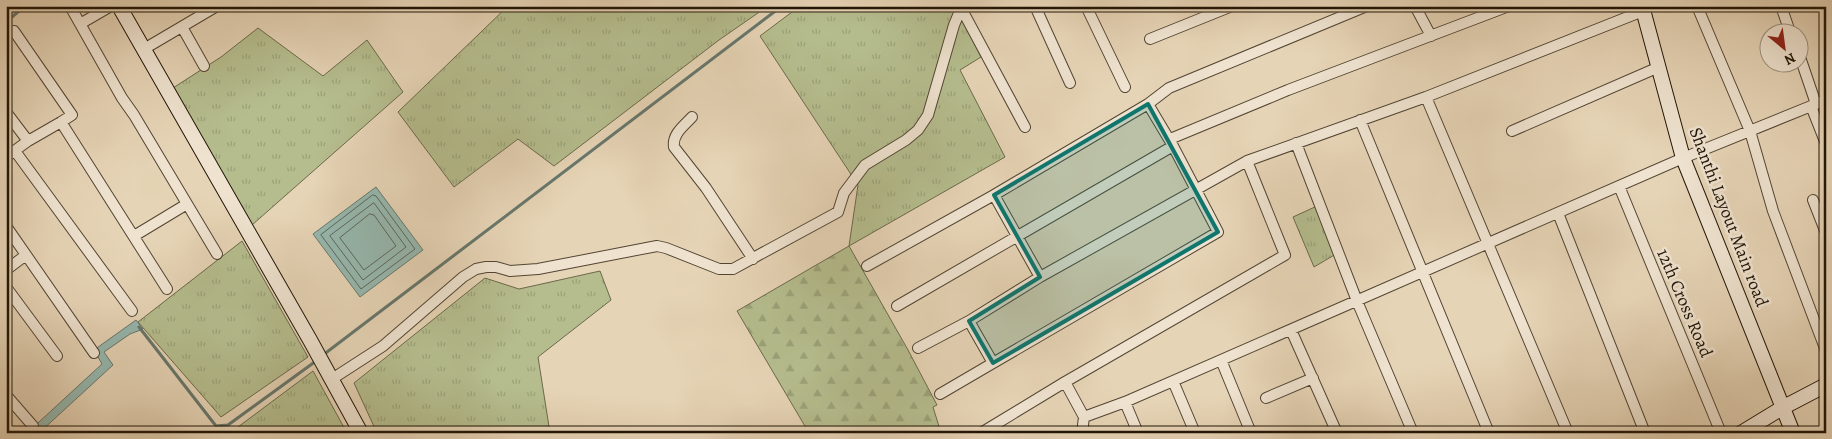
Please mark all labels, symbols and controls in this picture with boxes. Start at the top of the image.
north arrow [1760,22,1810,72]
text: N [1781,48,1799,70]
street label: Shanthi Layout Main road [1684,124,1774,310]
street label: 12th Cross Road [1651,245,1719,361]

